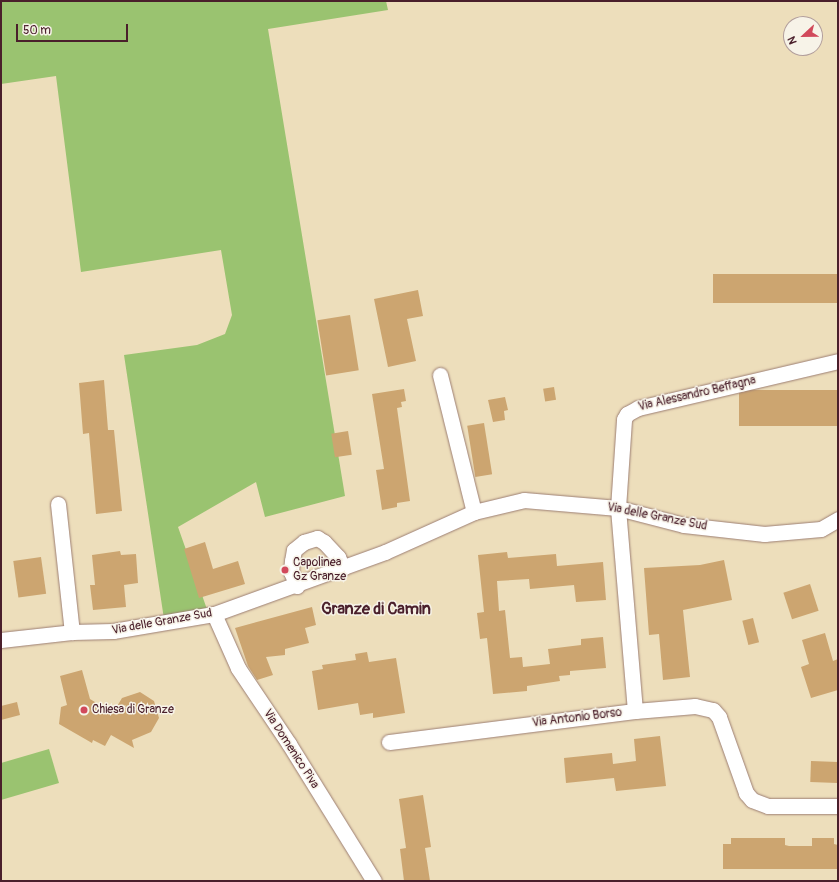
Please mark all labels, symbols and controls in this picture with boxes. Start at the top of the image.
scale bar [18,16,130,42]
north arrow [783,16,823,56]
text: 50 m [23,23,51,38]
text: N [785,34,800,46]
street label: Via Alessandro Beffagna [637,373,757,415]
street label: Via delle Granze Sud [606,500,708,534]
place label: Capolinea Gz Granze [293,556,346,584]
marker: Capolinea Gz Granze [280,565,290,575]
district label: Granze di Camin [321,599,431,619]
street label: Via delle Granze Sud [111,606,213,638]
place label: Chiesa di Granze [92,703,174,717]
marker: Chiesa di Granze [79,705,89,715]
street label: Via Antonio Borso [531,705,623,731]
street label: Via Domenico Piva [260,707,322,791]

